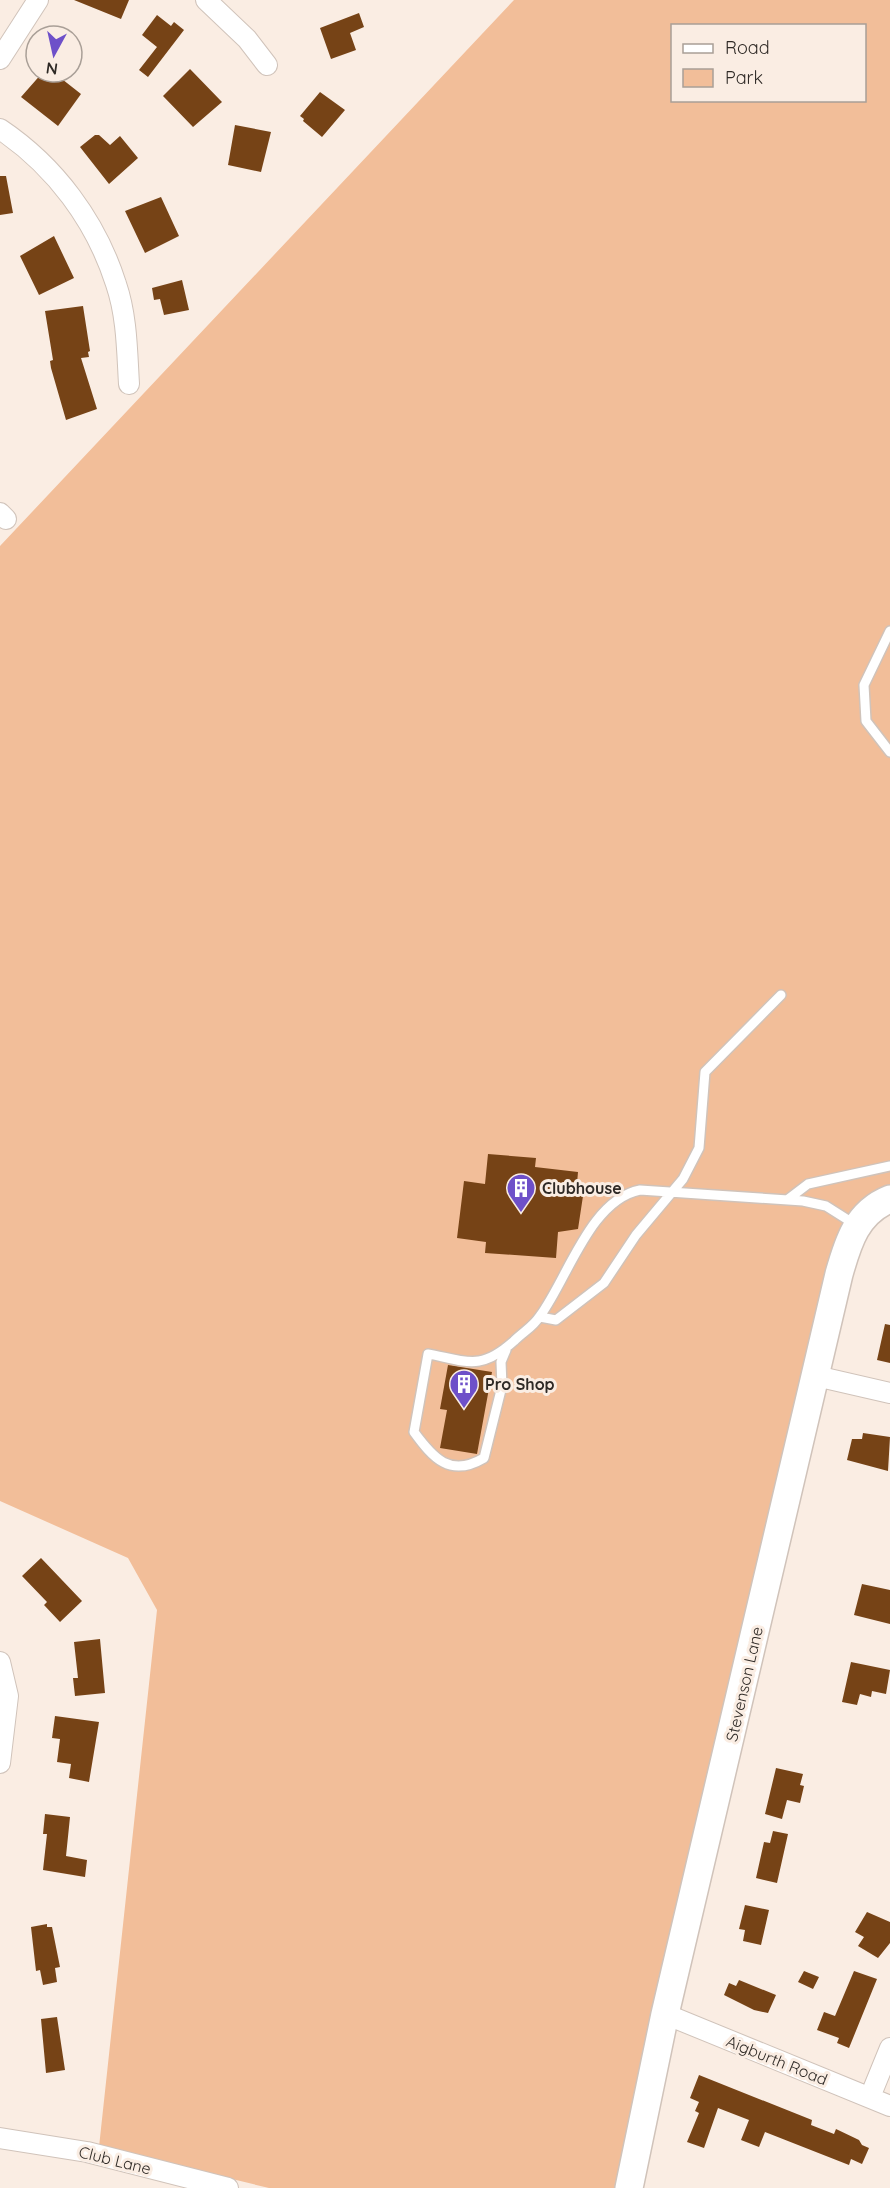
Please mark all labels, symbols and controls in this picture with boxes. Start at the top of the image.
north arrow [24,24,84,84]
legend [671,24,866,102]
text: Road [725,36,770,59]
text: N [45,58,59,80]
text: Park [725,66,763,89]
building icon: Clubhouse [505,1172,537,1214]
place label: Clubhouse [542,1178,622,1198]
building icon: Pro Shop [448,1368,480,1410]
place label: Pro Shop [485,1374,555,1394]
street label: Stevenson Lane [721,1625,767,1743]
street label: Aigburth Road [724,2031,830,2089]
street label: Club Lane [77,2141,153,2179]

